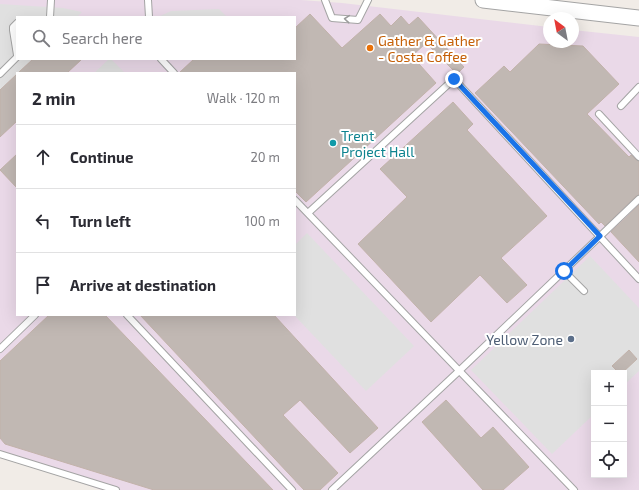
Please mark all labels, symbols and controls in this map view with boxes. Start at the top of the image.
north arrow [543,12,579,48]
one-way arrow [344,15,350,24]
search box [16,16,296,60]
icon: search [30,27,52,49]
text: Search here [62,29,143,47]
place label: Gather & Gather - Costa Coffee [378,32,481,65]
marker: Gather & Gather - Costa Coffee [365,43,375,53]
route end [445,70,463,88]
text: 2 min [32,88,75,108]
text: Walk · 120 m [207,90,280,106]
place label: Trent Project Hall [341,127,415,160]
marker: Trent Project Hall [328,138,338,148]
icon: ahead [32,146,54,168]
text: Continue [70,148,133,166]
text: 20 m [251,149,280,165]
icon: left [32,210,54,232]
text: Turn left [70,212,131,230]
text: 100 m [245,213,280,229]
route start [555,262,573,280]
icon: arrive [32,274,54,296]
text: Arrive at destination [70,276,216,294]
place label: Yellow Zone [486,331,563,348]
marker: Yellow Zone [566,334,576,344]
map controls [591,370,627,478]
button: + [591,370,627,406]
button: − [591,406,627,442]
button: locate [591,442,627,478]

